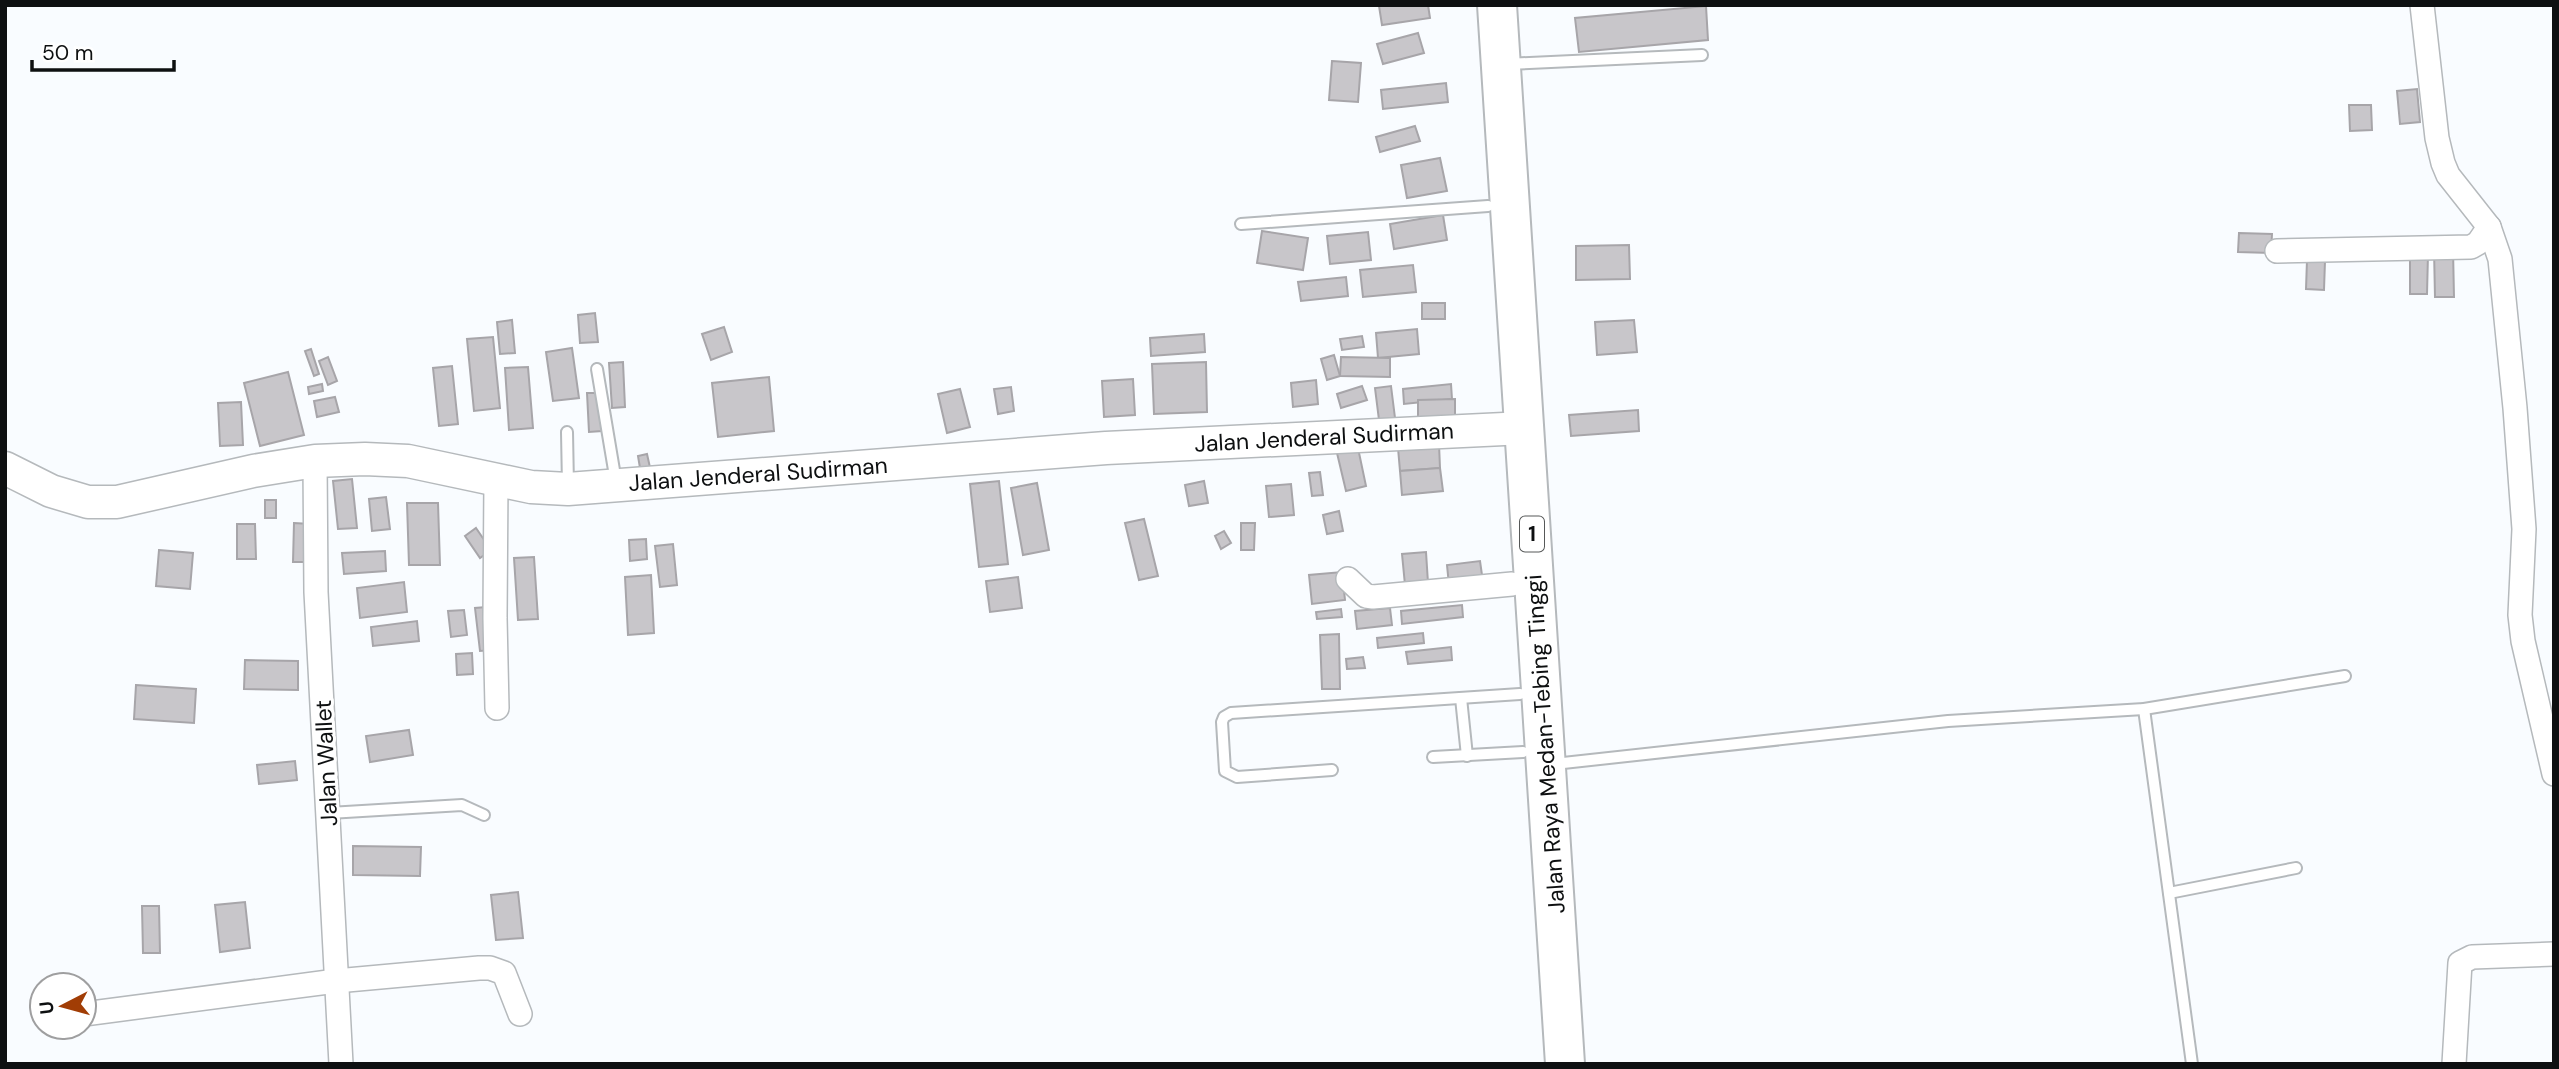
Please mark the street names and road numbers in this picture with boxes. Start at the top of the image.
street label: Jalan Jenderal Sudirman [1194,415,1454,459]
street label: Jalan Jenderal Sudirman [627,450,889,498]
road number: 1 [1520,516,1544,552]
street label: Jalan Raya Medan-Tebing Tinggi [1518,573,1572,915]
street label: Jalan Wallet [308,699,344,827]

